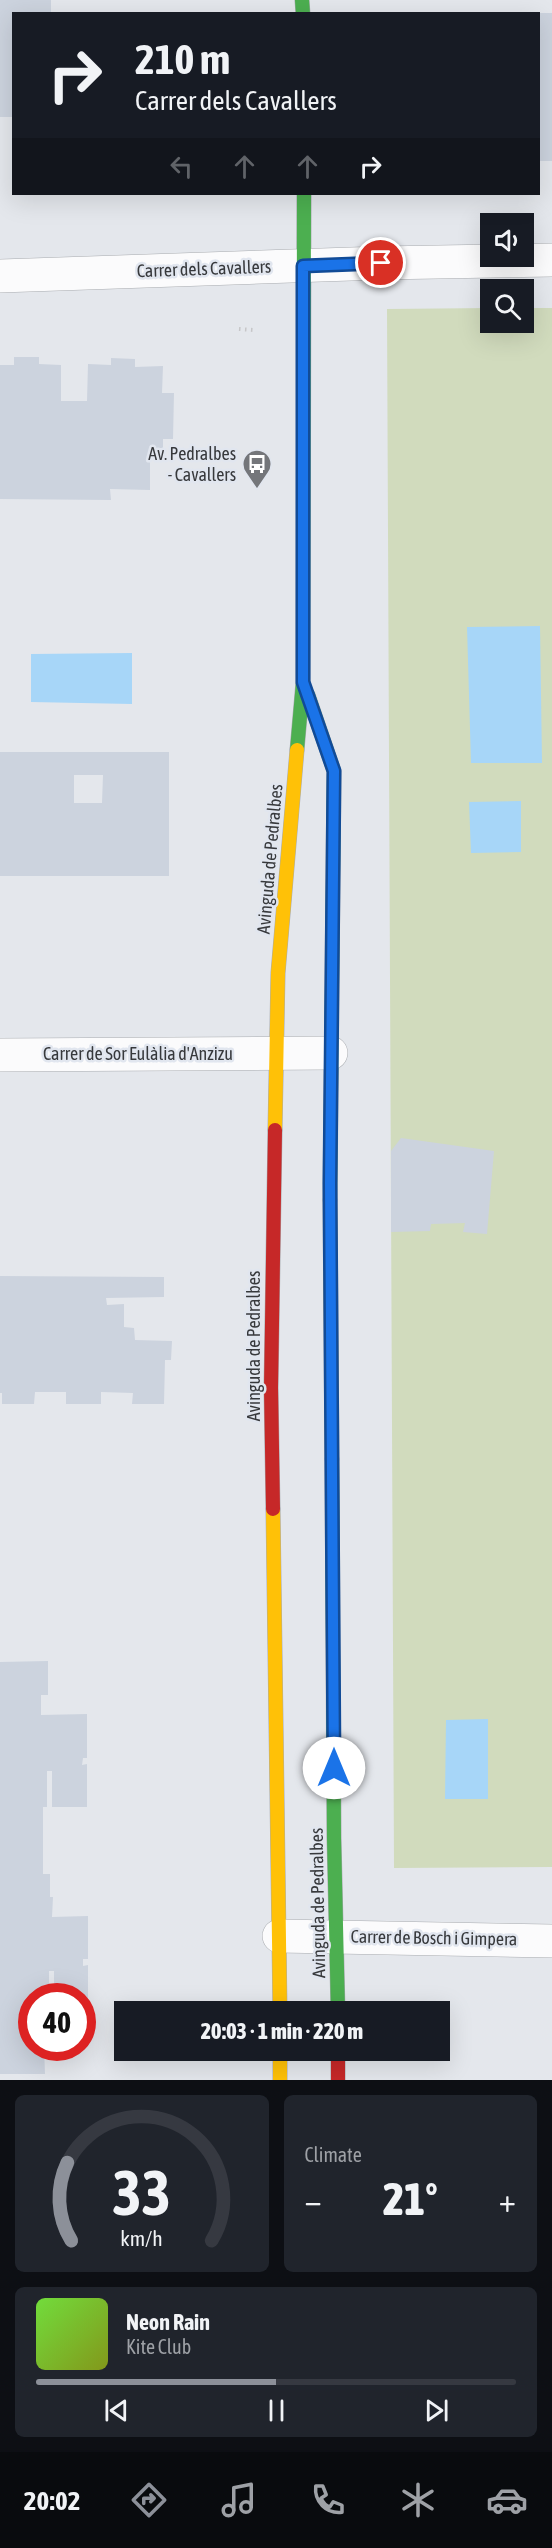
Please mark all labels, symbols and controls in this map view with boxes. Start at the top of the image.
text: 210 m [135,35,230,83]
icon: right [36,36,114,114]
text: Carrer dels Cavallers [135,85,337,116]
icon: left [165,150,198,183]
icon: ahead [228,150,261,183]
icon: ahead [291,150,324,183]
icon: right [354,150,387,183]
map controls [480,213,534,333]
button: sound [480,213,534,267]
pin [355,237,406,288]
icon: arrive [364,246,397,279]
street label: Carrer dels Cavallers [136,256,272,281]
button: search [480,279,534,333]
place label: Av. Pedralbes - Cavallers [148,443,236,485]
bus stop icon: Av. Pedralbes - Cavallers [241,448,273,490]
street label: Avinguda de Pedralbes [252,783,287,935]
street label: Carrer de Sor Eulàlia d'Anzizu [43,1043,233,1064]
street label: Avinguda de Pedralbes [243,1271,264,1421]
position arrow [302,1736,366,1800]
street label: Avinguda de Pedralbes [306,1828,329,1978]
street label: Carrer de Bosch i Gimpera [350,1926,518,1949]
speed limit sign: 40 [18,1983,96,2061]
text: 20:03 · 1 min · 220 m [201,2018,363,2044]
text: Climate [305,2143,362,2166]
text: 33 [112,2157,171,2228]
text: 21° [383,2173,438,2225]
text: − [305,2181,322,2219]
text: + [499,2181,516,2219]
text: km/h [120,2226,163,2251]
text: Neon Rain [126,2309,210,2335]
text: Kite Club [126,2335,191,2358]
icon: previous [100,2394,133,2427]
icon: pause [260,2394,293,2427]
icon: next [420,2394,453,2427]
icon: directions [128,2479,170,2521]
icon: music [218,2479,260,2521]
icon: phone [307,2479,349,2521]
icon: climate [397,2479,439,2521]
icon: car [486,2479,528,2521]
text: 20:02 [24,2485,80,2516]

